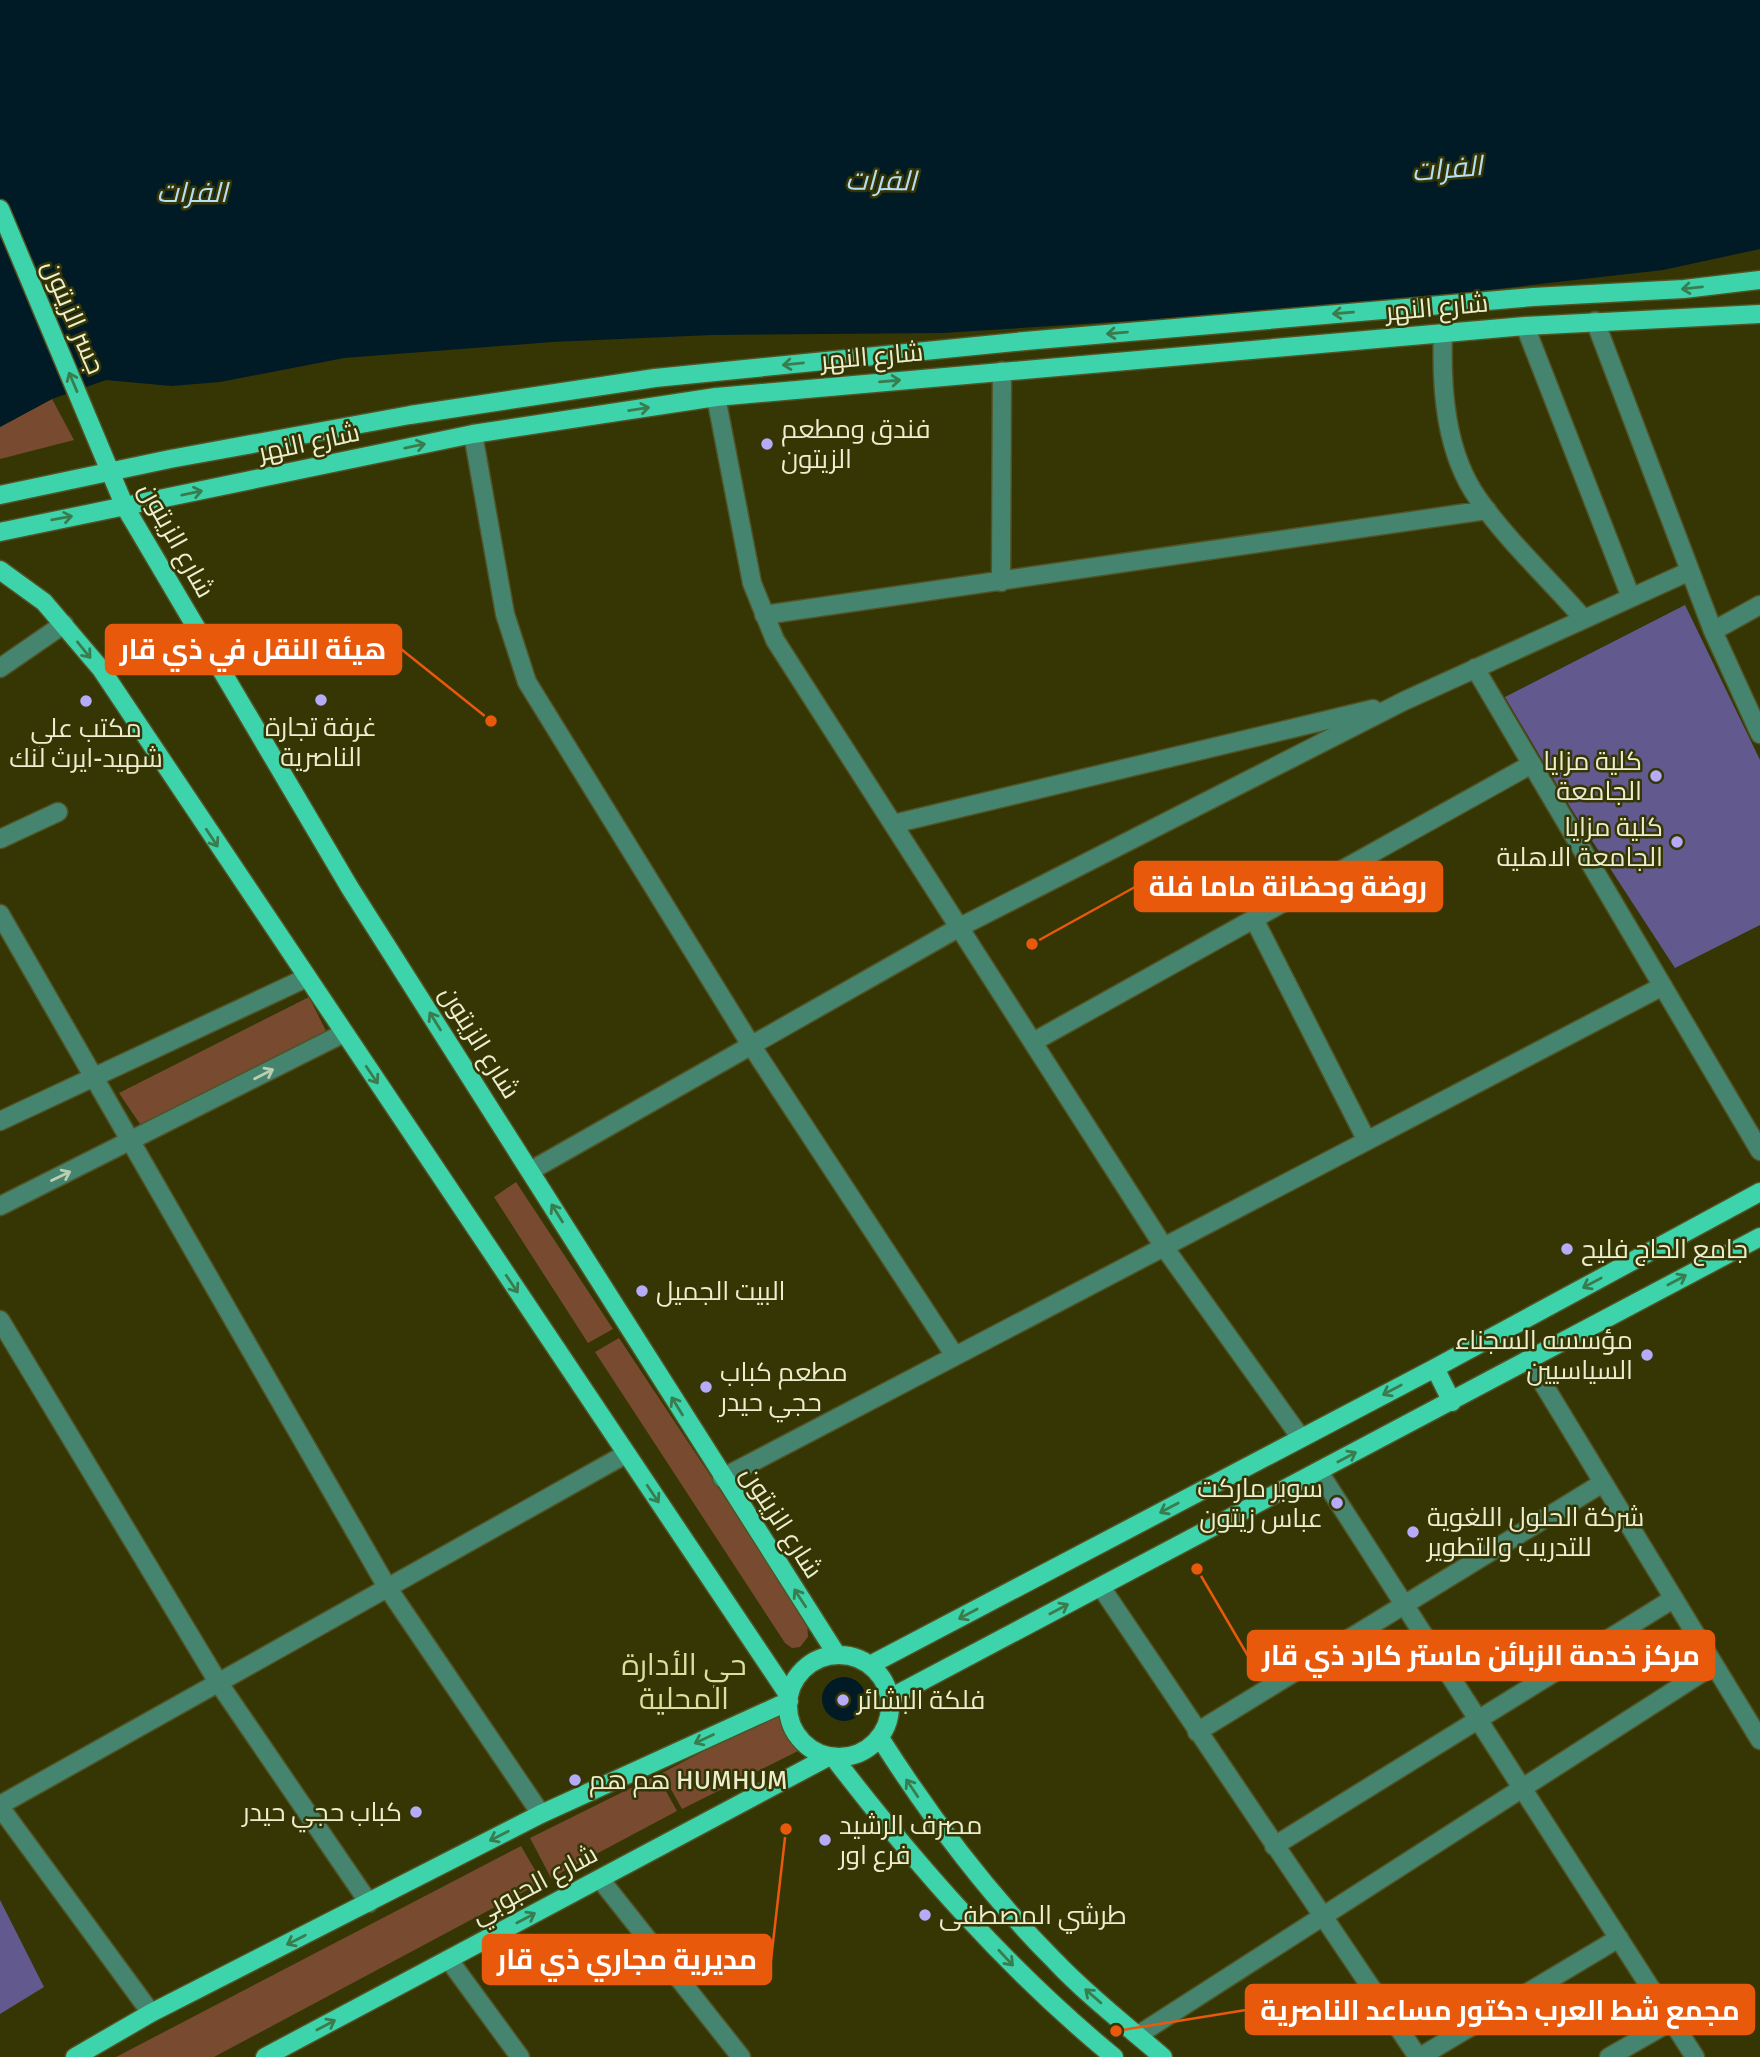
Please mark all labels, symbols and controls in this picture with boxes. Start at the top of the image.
water label: الفرات [1410,149,1486,189]
water label: الفرات [845,163,919,199]
water label: الفرات [156,176,230,210]
street label: جسر الزيتون [35,256,111,379]
one-way arrow [1681,282,1704,295]
street label: شارع النهر [1382,288,1490,329]
one-way arrow [1332,307,1355,320]
one-way arrow [1106,327,1128,340]
street label: شارع النهر [817,337,925,378]
one-way arrow [782,358,804,371]
one-way arrow [65,372,78,393]
one-way arrow [878,374,901,387]
one-way arrow [627,402,650,415]
place label: فندق ومطعم الزيتون [781,414,931,476]
street label: شارع النهر [254,417,363,470]
marker: فندق ومطعم الزيتون [759,436,775,452]
one-way arrow [403,439,426,453]
street label: شارع الزيتون [131,477,221,604]
one-way arrow [180,485,203,499]
one-way arrow [50,511,73,524]
callout: هيئة النقل في ذي قار [106,625,401,674]
text: هيئة النقل في ذي قار [119,633,386,672]
one-way arrow [77,640,92,658]
marker: غرفة تجارة الناصرية [313,692,329,708]
marker: مكتب علي شهيد-ايرث لنك [78,693,94,709]
place label: غرفة تجارة الناصرية [265,712,377,774]
place label: مكتب علي شهيد-ايرث لنك [9,713,163,775]
place label: كلية مزايا الجامعة [1543,746,1642,808]
marker: كلية مزايا الجامعة [1648,768,1664,784]
place label: كلية مزايا الجامعة الاهلية [1496,812,1663,874]
one-way arrow [205,827,219,847]
marker: كلية مزايا الجامعة الاهلية [1669,834,1685,850]
callout: روضة وحضانة ماما فلة [1135,862,1442,911]
text: روضة وحضانة ماما فلة [1149,870,1427,904]
street label: شارع الزيتون [432,980,526,1105]
one-way arrow [428,1012,442,1032]
one-way arrow [365,1065,379,1084]
one-way arrow [254,1066,274,1080]
one-way arrow [50,1168,71,1182]
one-way arrow [549,1204,563,1224]
place label: جامع الحاج فليح [1581,1234,1748,1266]
marker: جامع الحاج فليح [1559,1241,1575,1257]
one-way arrow [1666,1273,1687,1287]
one-way arrow [506,1274,520,1294]
place label: البيت الجميل [656,1276,786,1308]
one-way arrow [1582,1276,1603,1290]
marker: البيت الجميل [634,1283,650,1299]
place label: مؤسسه السجناء السياسيين [1455,1325,1633,1387]
marker: مؤسسه السجناء السياسيين [1639,1347,1655,1363]
place label: مطعم كباب حجي حيدر [718,1357,848,1423]
marker: مطعم كباب حجي حيدر [698,1379,714,1395]
one-way arrow [1382,1384,1403,1398]
one-way arrow [670,1397,684,1417]
one-way arrow [1336,1450,1357,1464]
street label: شارع الزيتون [733,1461,829,1585]
place label: سوبر ماركت عباس زيتون [1197,1473,1323,1535]
one-way arrow [645,1484,660,1503]
marker: سوبر ماركت عباس زيتون [1329,1495,1345,1511]
one-way arrow [1159,1502,1180,1515]
place label: شركة الحلول اللغوية للتدريب والتطوير [1425,1502,1644,1564]
marker: شركة الحلول اللغوية للتدريب والتطوير [1405,1524,1421,1540]
one-way arrow [793,1589,807,1608]
one-way arrow [1048,1602,1069,1615]
one-way arrow [958,1608,979,1621]
callout: مركز خدمة الزبائن ماستر كارد ذي قار [1248,1631,1714,1680]
text: مركز خدمة الزبائن ماستر كارد ذي قار [1261,1639,1700,1678]
district label: حي الأدارة المحلية [621,1647,747,1718]
place label: فلكة البشائر [855,1685,985,1717]
marker: فلكة البشائر [835,1692,851,1708]
one-way arrow [694,1733,715,1747]
place label: هم هم HUMHUM [589,1765,788,1798]
marker: هم هم HUMHUM [567,1772,583,1788]
one-way arrow [905,1779,920,1798]
place label: كباب حجي حيدر [241,1797,402,1833]
marker: كباب حجي حيدر [408,1804,424,1820]
place label: مصرف الرشيد فرع اور [837,1810,982,1872]
one-way arrow [489,1830,509,1844]
marker: مصرف الرشيد فرع اور [817,1832,833,1848]
street label: شارع الحبوبي [466,1838,605,1935]
place label: طرشي المصطفى [939,1900,1127,1934]
marker: طرشي المصطفى [917,1907,933,1923]
one-way arrow [516,1911,536,1925]
one-way arrow [286,1934,307,1948]
callout: مديرية مجاري ذي قار [483,1935,771,1984]
text: مديرية مجاري ذي قار [496,1943,757,1982]
one-way arrow [998,1949,1014,1967]
callout: مجمع شط العرب دكتور مساعد الناصرية [1246,1985,1754,2034]
one-way arrow [1085,1988,1103,2004]
text: مجمع شط العرب دكتور مساعد الناصرية [1260,1994,1740,2029]
one-way arrow [315,2018,335,2032]

